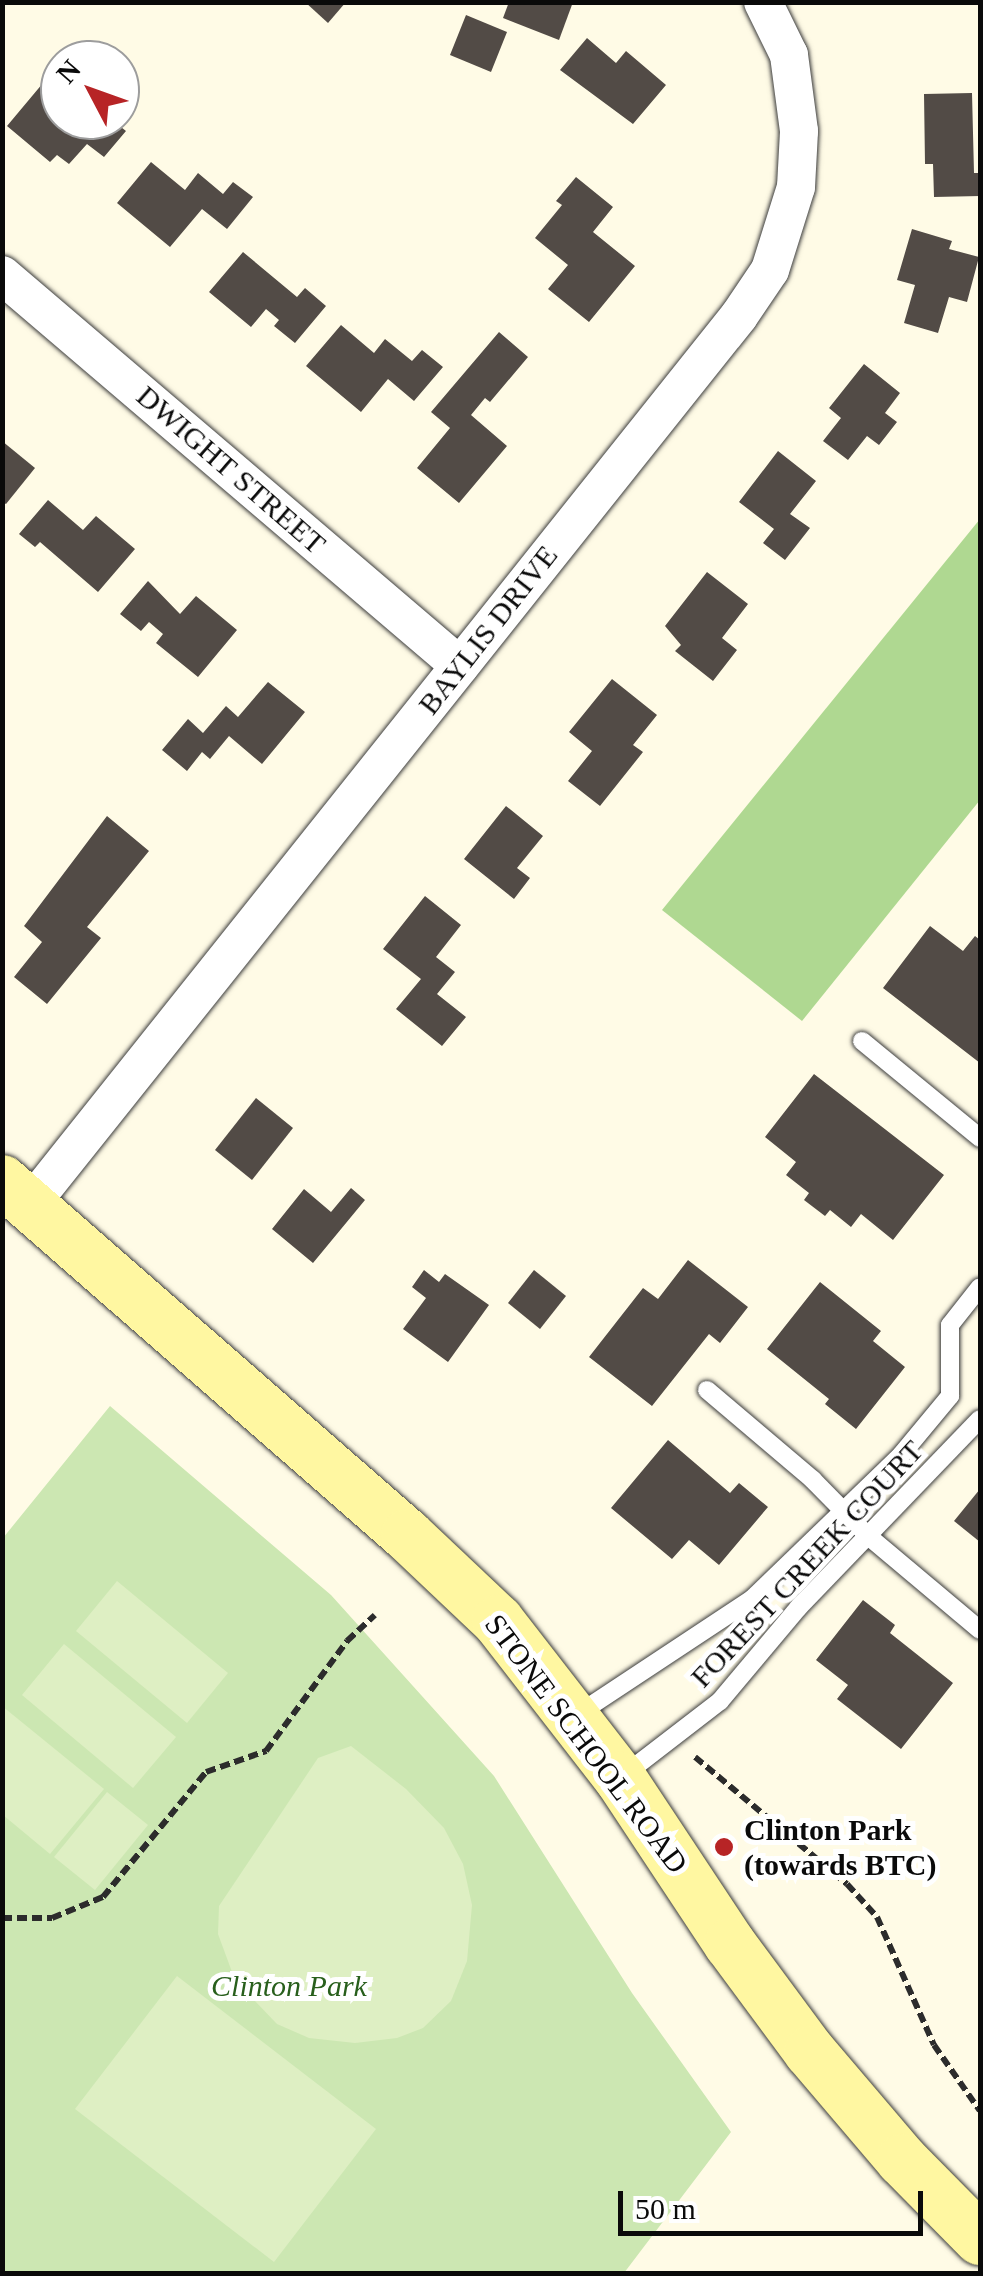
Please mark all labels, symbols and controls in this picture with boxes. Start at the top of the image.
north arrow [40,40,140,140]
text: N [50,54,87,89]
street label: DWIGHT STREET [129,378,333,562]
street label: BAYLIS DRIVE [411,538,565,722]
street label: FOREST CREEK COURT [683,1433,931,1695]
street label: STONE SCHOOL ROAD [476,1607,696,1881]
place label: Clinton Park (towards BTC) [744,1812,936,1882]
marker: Clinton Park (towards BTC) [713,1836,735,1858]
park label: Clinton Park [211,1968,367,2004]
scale bar [623,2171,928,2233]
text: 50 m [635,2192,696,2225]

